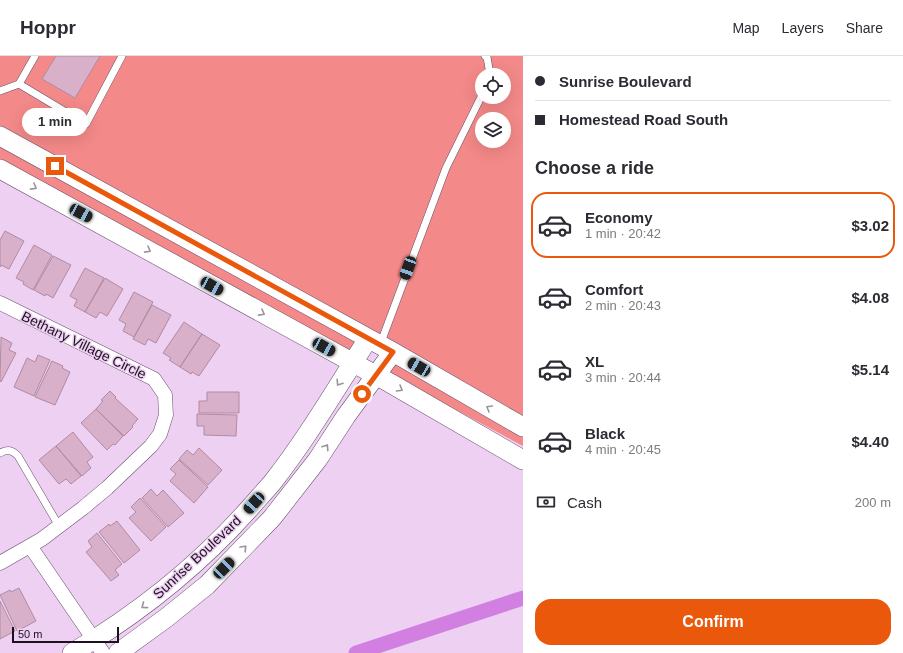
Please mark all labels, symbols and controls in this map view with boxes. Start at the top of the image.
text: Hoppr [20,17,76,38]
text: Map [732,20,760,36]
text: Layers [782,20,824,36]
text: Share [846,20,883,36]
map controls [475,68,511,148]
button: locate [475,68,511,104]
text: Sunrise Boulevard [559,73,692,90]
callout: 1 min [22,108,88,136]
text: Homestead Road South [559,111,728,128]
button: layers [475,112,511,148]
text: 1 min [38,114,72,129]
route end [46,157,64,175]
text: Choose a ride [535,158,654,178]
one-way arrow [30,183,37,190]
car [68,202,94,224]
icon: car [537,207,573,243]
text: Economy [585,209,653,226]
text: $3.02 [851,217,889,234]
text: 1 min · 20:42 [585,226,661,241]
one-way arrow [144,246,151,253]
car [398,255,418,281]
car [199,275,225,297]
icon: car [537,279,573,315]
text: Comfort [585,281,643,298]
text: $4.08 [851,289,889,306]
text: 2 min · 20:43 [585,298,661,313]
street label: Bethany Village Circle [19,308,149,382]
one-way arrow [258,308,265,316]
car [311,336,337,358]
icon: car [537,351,573,387]
text: XL [585,353,604,370]
car [406,356,432,378]
text: $5.14 [851,361,889,378]
text: 3 min · 20:44 [585,370,661,385]
one-way arrow [336,379,344,386]
route start [353,385,371,403]
one-way arrow [396,385,403,392]
one-way arrow [486,405,493,412]
icon: car [537,423,573,459]
text: Black [585,425,625,442]
text: $4.40 [851,433,889,450]
text: 4 min · 20:45 [585,442,661,457]
one-way arrow [321,444,329,451]
car [242,490,266,516]
icon: cash [535,491,557,513]
text: Cash [567,494,602,511]
text: 200 m [855,495,891,510]
street label: Sunrise Boulevard [150,512,244,602]
one-way arrow [239,545,246,552]
car [211,555,237,581]
button: Confirm [535,599,891,645]
one-way arrow [141,601,148,609]
scale bar [12,625,119,644]
text: 50 m [18,628,42,640]

